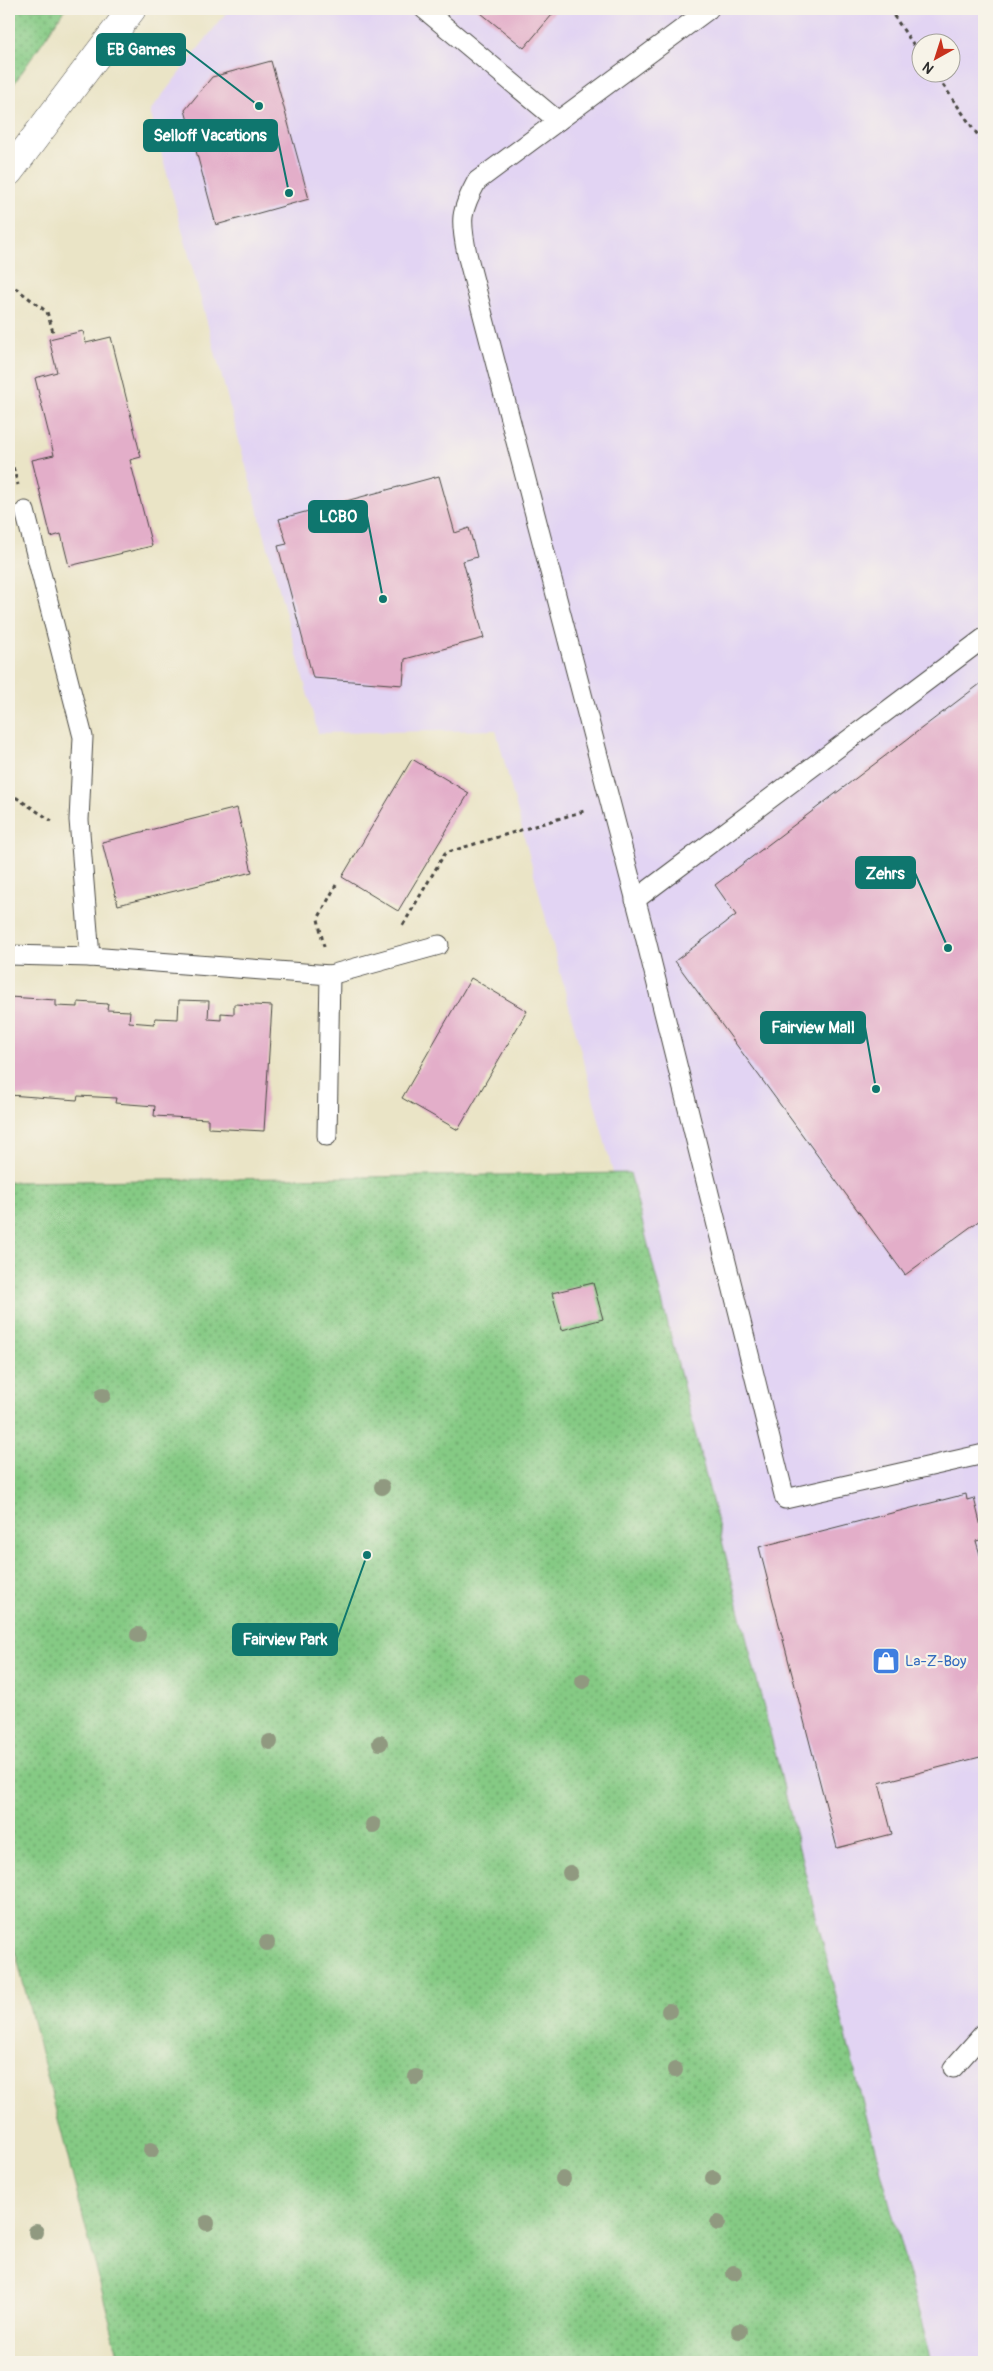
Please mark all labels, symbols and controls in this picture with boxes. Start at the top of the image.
north arrow [910,32,960,82]
callout: EB Games [97,34,185,65]
text: EB Games [107,40,176,60]
text: N [919,58,937,77]
callout: Selloff Vacations [144,120,277,151]
text: Selloff Vacations [153,126,267,146]
callout: LCBO [309,501,367,532]
text: LCBO [319,507,357,527]
callout: Zehrs [856,857,915,888]
text: Zehrs [865,864,905,884]
callout: Fairview Mall [761,1012,865,1043]
text: Fairview Mall [771,1018,855,1038]
callout: Fairview Park [233,1624,337,1655]
text: Fairview Park [243,1630,328,1650]
shop icon: La-Z-Boy [871,1646,901,1676]
place label: La-Z-Boy [905,1652,967,1671]

